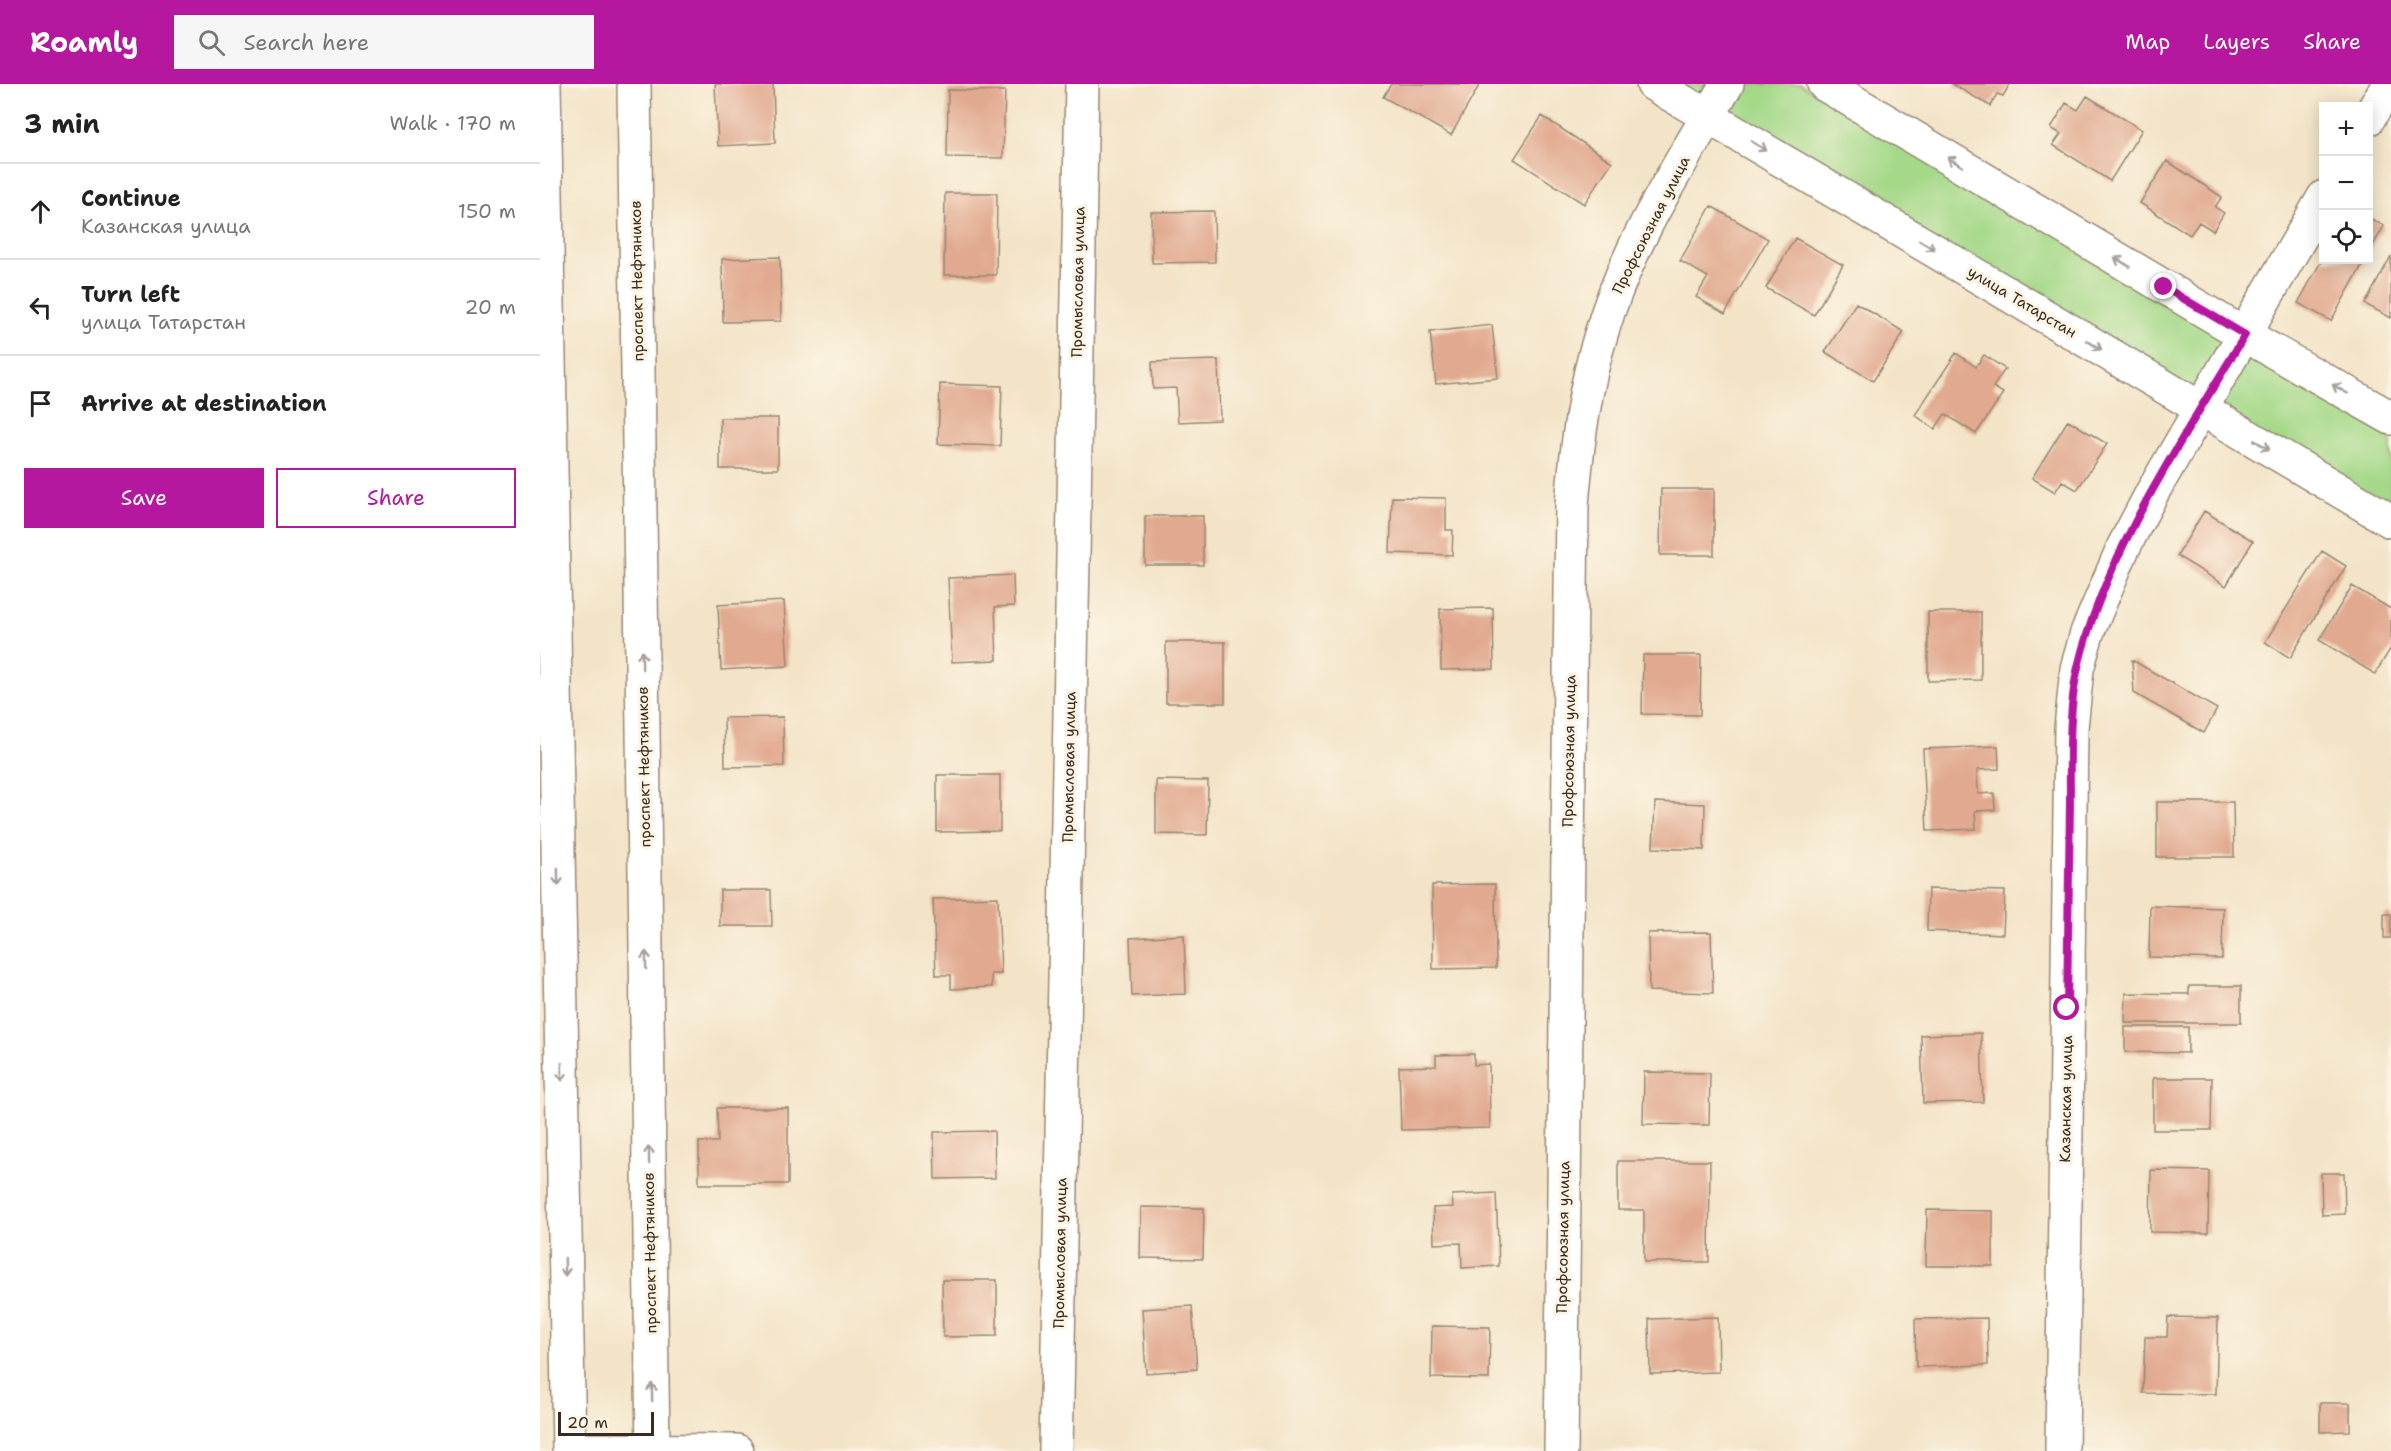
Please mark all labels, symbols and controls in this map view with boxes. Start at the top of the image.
search box [174,15,594,69]
text: Roamly [30,23,138,61]
icon: search [195,26,228,59]
text: Search here [243,28,369,57]
text: Map [2125,28,2170,56]
text: Layers [2203,28,2270,56]
text: Share [2303,28,2361,56]
map controls [2319,102,2373,264]
button: + [2319,102,2373,156]
text: 3 min [24,106,100,141]
text: Walk · 170 m [390,110,516,136]
one-way arrow [1750,140,1767,152]
street label: Профсоюзная улица [1608,152,1695,297]
one-way arrow [1947,156,1964,168]
button: − [2319,156,2373,210]
text: Continue [81,184,181,213]
icon: ahead [24,195,57,228]
text: 150 m [458,198,516,224]
street label: проспект Нефтяников [626,200,648,362]
street label: Промысловая улица [1067,206,1089,358]
button: locate [2319,210,2373,264]
text: Казанская улица [81,213,251,239]
one-way arrow [1918,240,1935,252]
one-way arrow [2114,256,2131,268]
street label: улица Татарстан [1964,262,2080,342]
route end [2150,273,2176,299]
text: Turn left [81,280,180,309]
icon: left [24,291,57,324]
text: 20 m [465,294,516,320]
text: улица Татарстан [81,309,246,335]
one-way arrow [2085,339,2102,351]
one-way arrow [2332,383,2349,395]
icon: arrive [24,387,57,420]
text: Arrive at destination [81,389,327,418]
one-way arrow [2253,439,2270,451]
button: Save [24,468,264,528]
button: Share [276,468,516,528]
one-way arrow [636,650,648,670]
street label: Профсоюзная улица [1558,674,1580,827]
street label: проспект Нефтяников [633,686,655,848]
street label: Промысловая улица [1058,691,1080,843]
one-way arrow [553,867,564,887]
one-way arrow [640,950,652,970]
route start [2053,994,2079,1020]
street label: Казанская улица [2055,1035,2077,1163]
one-way arrow [556,1062,568,1082]
one-way arrow [643,1145,655,1165]
street label: Профсоюзная улица [1552,1160,1574,1313]
street label: проспект Нефтяников [639,1172,661,1334]
street label: Промысловая улица [1049,1177,1071,1329]
one-way arrow [560,1257,571,1277]
one-way arrow [646,1382,658,1402]
scale bar [558,1409,654,1436]
text: 20 m [567,1412,608,1433]

